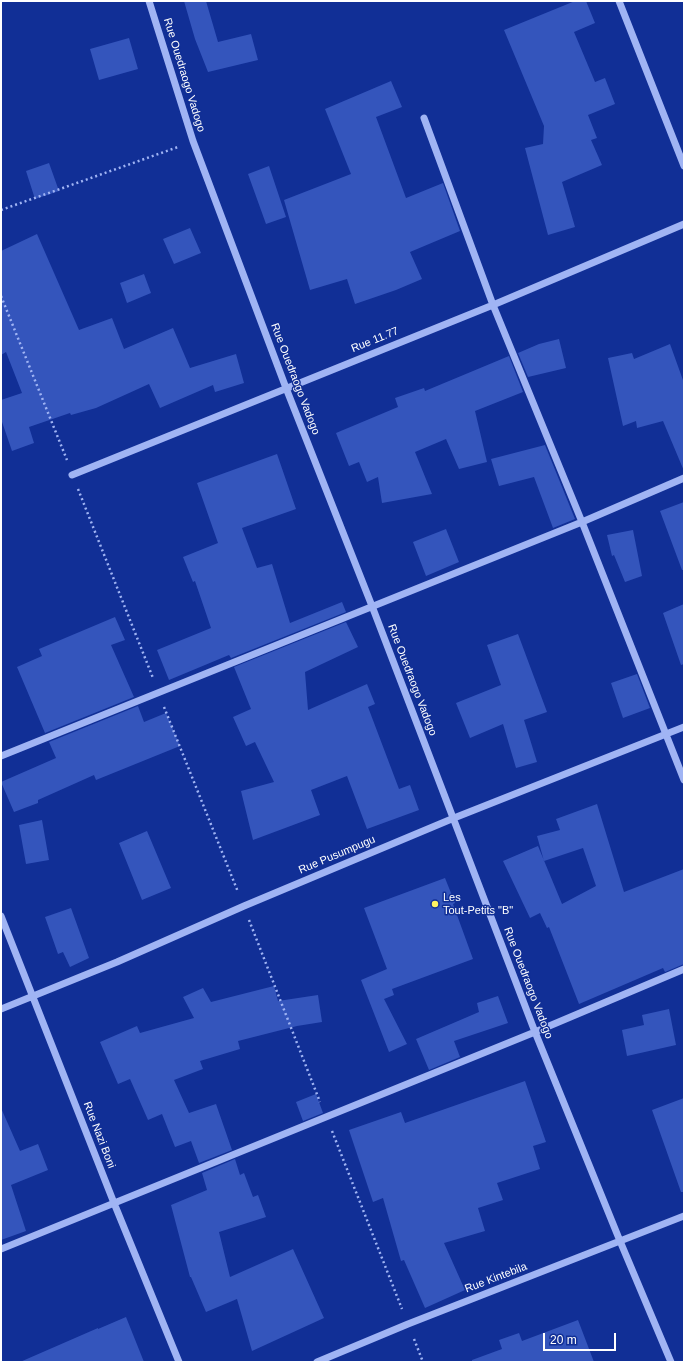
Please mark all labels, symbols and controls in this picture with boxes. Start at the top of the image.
street label: Rue Ouedraogo Vadogo [160,16,208,134]
street label: Rue Ouedraogo Vadogo [268,321,322,437]
street label: Rue 11.77 [349,325,401,355]
street label: Rue Ouedraogo Vadogo [385,622,439,738]
street label: Rue Pusumpugu [297,833,377,877]
place label: Les Tout-Petits "B" [443,891,513,917]
marker: Les Tout-Petits "B" [430,899,440,909]
street label: Rue Ouedraogo Vadogo [501,925,555,1041]
street label: Rue Nazi Boni [80,1100,118,1170]
street label: Rue Kintebila [463,1260,529,1296]
scale bar [545,1325,618,1351]
text: 20 m [550,1333,577,1347]

